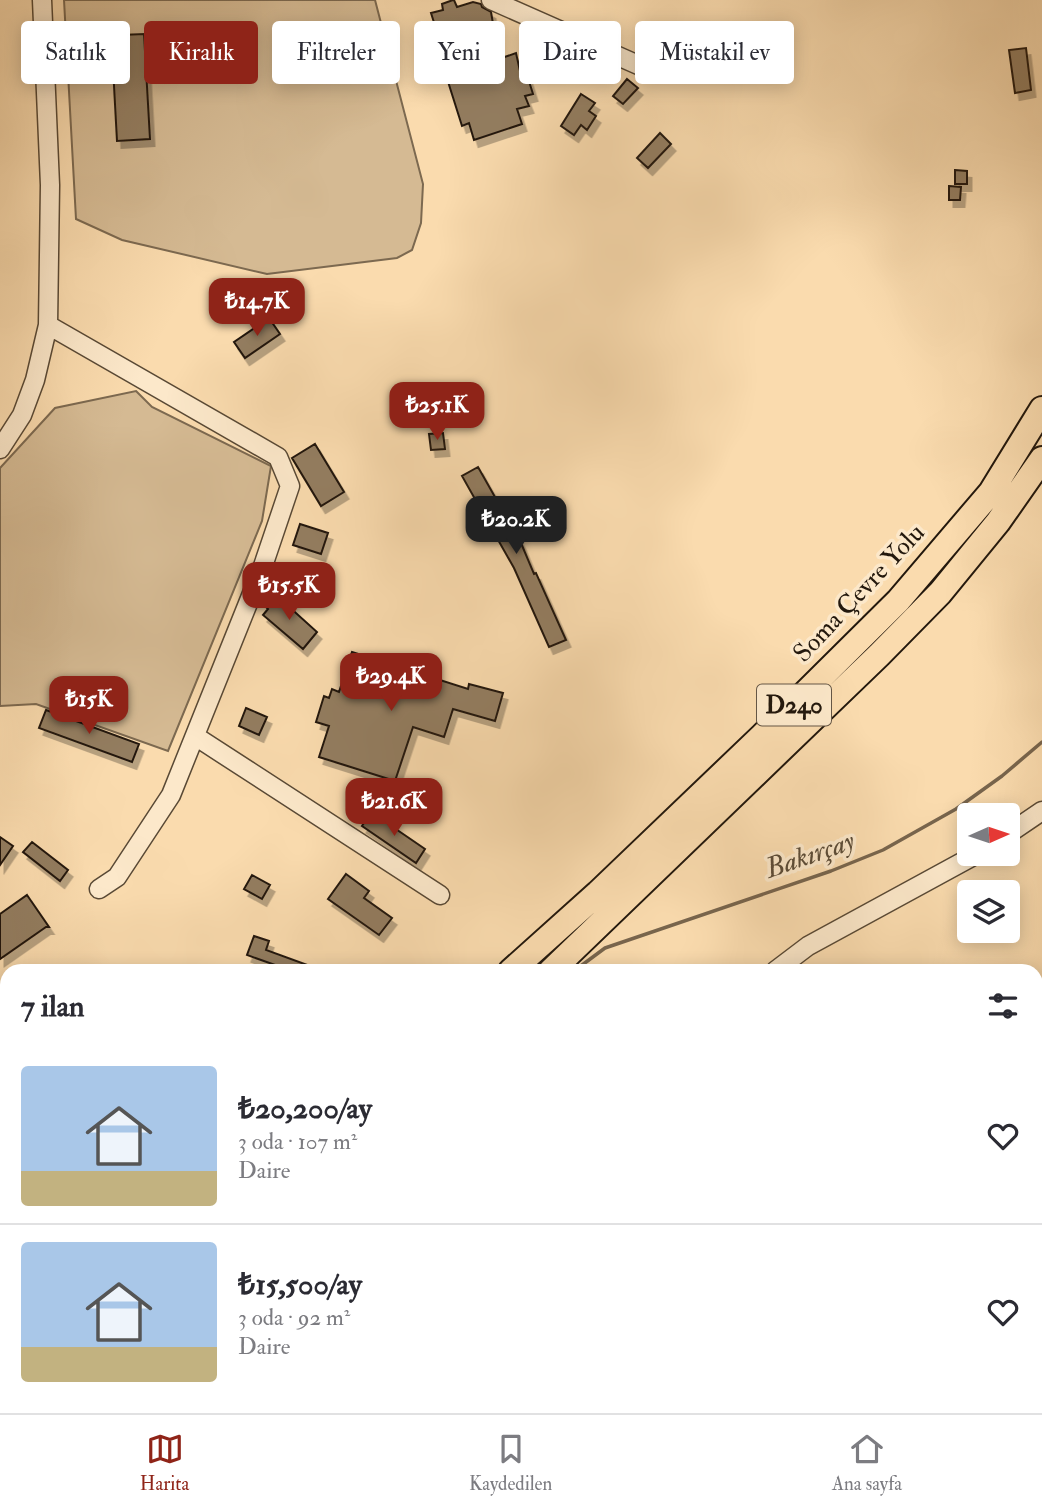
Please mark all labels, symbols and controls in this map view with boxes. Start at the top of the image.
chip: Satılık [21,21,130,84]
chip: Kiralık [144,21,258,84]
chip: Filtreler [272,21,400,84]
chip: Yeni [414,21,505,84]
chip: Daire [519,21,621,84]
chip: Müstakil ev [635,21,794,84]
pin: ₺14.7K [200,278,314,338]
text: ₺14.7K [225,286,289,315]
pin: ₺25.1K [380,382,494,442]
text: ₺25.1K [405,390,469,419]
pin: ₺20.2K [459,496,573,556]
text: ₺20.2K [482,504,550,533]
street label: Soma Çevre Yolu [787,517,931,669]
pin: ₺15.5K [232,562,346,622]
text: ₺15.5K [258,570,320,599]
pin: ₺29.4K [334,654,448,713]
text: ₺29.4K [356,661,426,690]
pin: ₺15K [48,676,130,736]
text: ₺15K [65,684,113,713]
road number: D240 [757,684,831,726]
pin: ₺21.6K [337,778,451,838]
text: ₺21.6K [361,786,427,815]
north arrow [957,803,1020,866]
map controls [957,803,1020,943]
water label: Bakırçay [759,823,860,887]
button: layers [957,880,1020,943]
icon: filters [984,987,1022,1025]
text: 7 ilan [21,988,85,1025]
text: ₺20,200/ay [238,1090,372,1127]
icon: home [77,1094,161,1178]
icon: heart [984,1117,1022,1155]
text: 3 oda · 107 m² [238,1127,357,1156]
text: Daire [238,1156,290,1185]
text: ₺15,500/ay [238,1266,362,1303]
icon: home [77,1270,161,1354]
icon: heart [984,1293,1022,1331]
text: 3 oda · 92 m² [238,1303,350,1332]
text: Daire [238,1332,290,1361]
tab: Harita [140,1430,189,1496]
tab: Kaydedilen [469,1430,552,1496]
tab: Ana sayfa [832,1430,902,1496]

